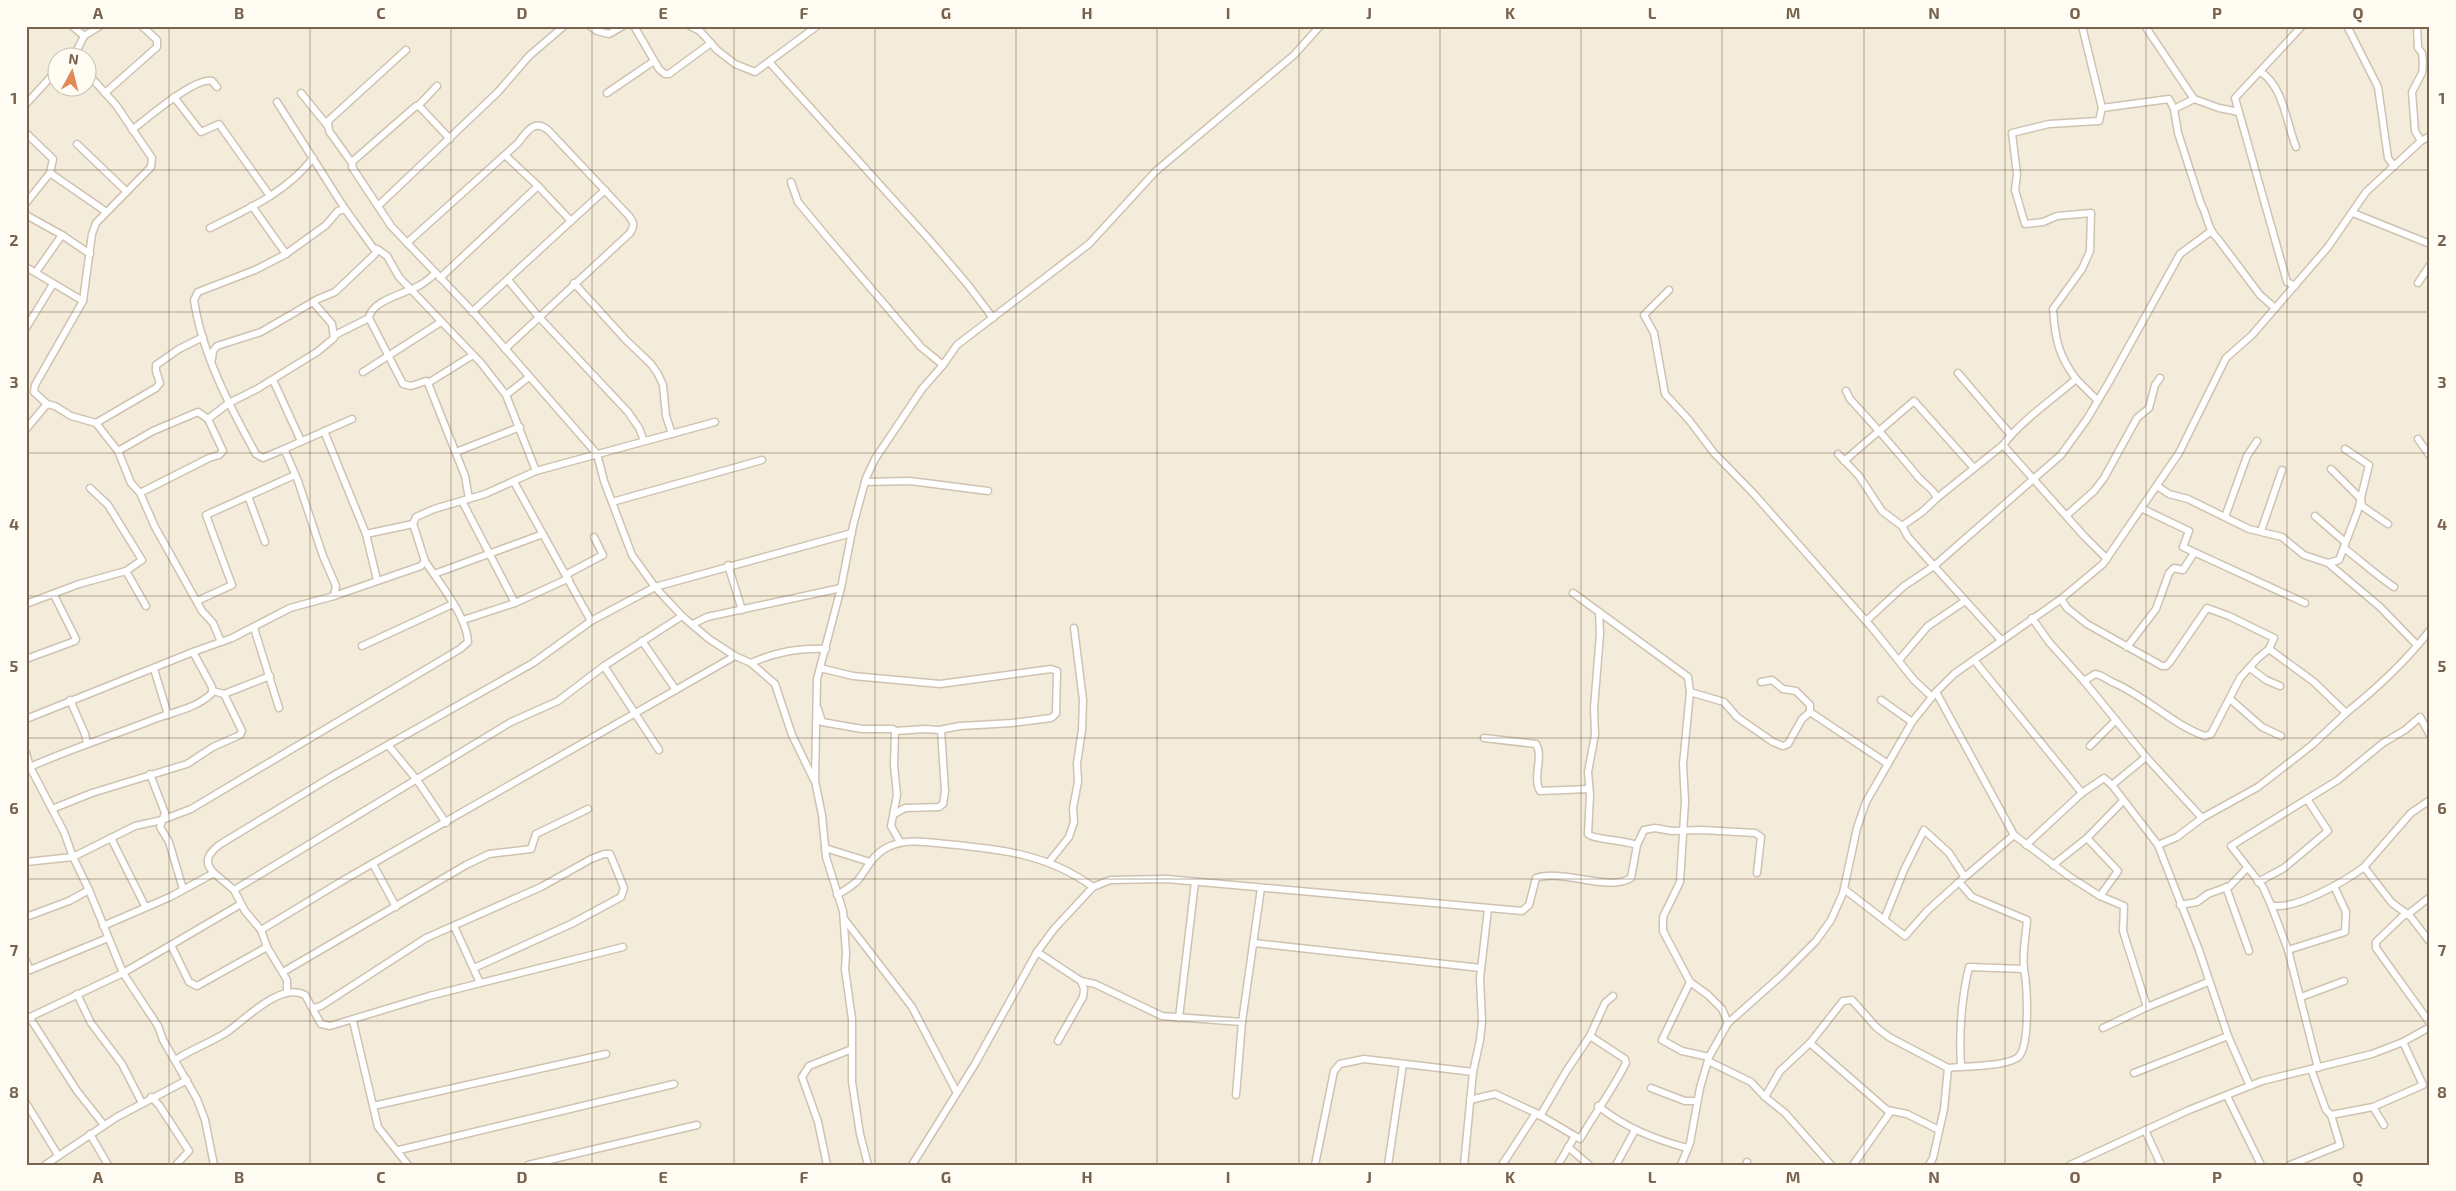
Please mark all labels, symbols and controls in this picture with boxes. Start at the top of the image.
text: A [93,3,104,22]
text: B [234,3,244,22]
text: C [376,3,386,22]
text: D [517,3,528,22]
text: E [658,3,668,22]
text: F [800,3,809,22]
text: G [941,3,951,22]
text: H [1081,3,1093,22]
text: I [1226,3,1230,22]
text: J [1366,3,1372,22]
text: K [1505,3,1516,22]
text: L [1648,3,1657,22]
text: M [1786,3,1800,22]
text: N [1928,3,1940,22]
text: O [2069,3,2081,22]
text: P [2212,3,2222,22]
text: Q [2352,3,2364,23]
north arrow [48,48,98,98]
text: N [68,50,80,68]
text: 1 [11,88,17,107]
text: 1 [2439,88,2445,107]
text: 2 [9,230,19,249]
text: 2 [2437,230,2447,249]
text: 3 [9,372,19,391]
text: 3 [2437,372,2447,391]
text: 4 [9,514,19,533]
text: 4 [2437,514,2447,533]
text: 5 [10,656,19,675]
text: 5 [2438,656,2447,675]
text: 6 [9,798,19,817]
text: 6 [2437,798,2447,817]
text: 7 [10,940,19,959]
text: 7 [2438,940,2447,959]
text: 8 [9,1082,19,1101]
text: 8 [2437,1082,2447,1101]
text: A [93,1167,104,1186]
text: B [234,1167,244,1186]
text: C [376,1167,386,1186]
text: D [517,1167,528,1186]
text: E [658,1167,668,1186]
text: F [800,1167,809,1186]
text: G [941,1167,951,1186]
text: H [1081,1167,1093,1186]
text: I [1226,1167,1230,1186]
text: J [1366,1167,1372,1186]
text: K [1505,1167,1516,1186]
text: L [1648,1167,1657,1186]
text: M [1786,1167,1800,1186]
text: N [1928,1167,1940,1186]
text: O [2069,1167,2081,1186]
text: P [2212,1167,2222,1186]
text: Q [2352,1167,2364,1187]

